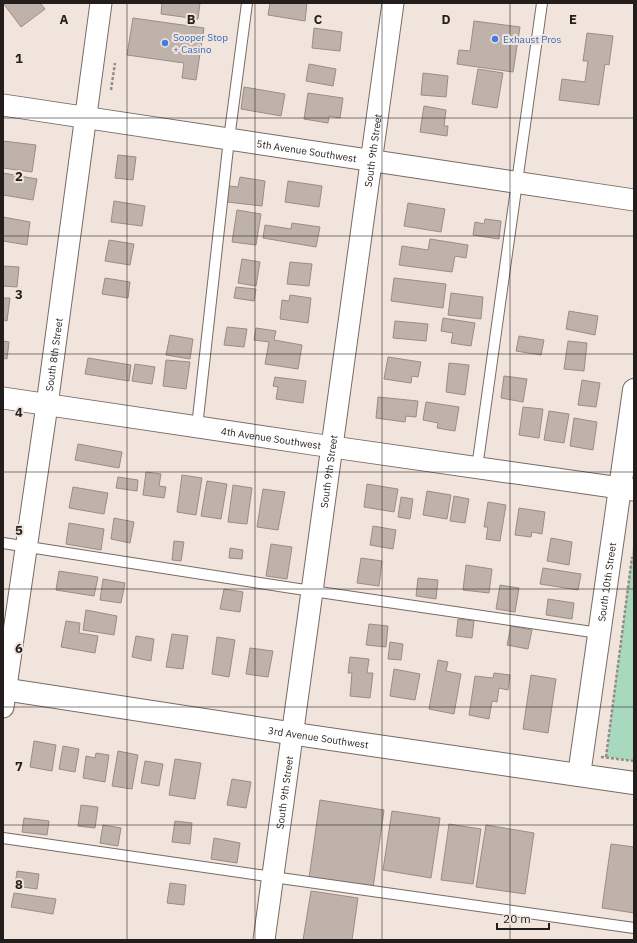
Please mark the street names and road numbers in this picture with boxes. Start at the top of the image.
street label: South 9th Street [361,113,384,188]
street label: 5th Avenue Southwest [256,137,358,165]
street label: South 8th Street [42,317,65,392]
street label: 4th Avenue Southwest [220,424,322,452]
street label: South 9th Street [317,434,340,509]
street label: South 10th Street [595,541,619,622]
street label: 3rd Avenue Southwest [267,723,370,751]
street label: South 9th Street [273,755,296,830]

